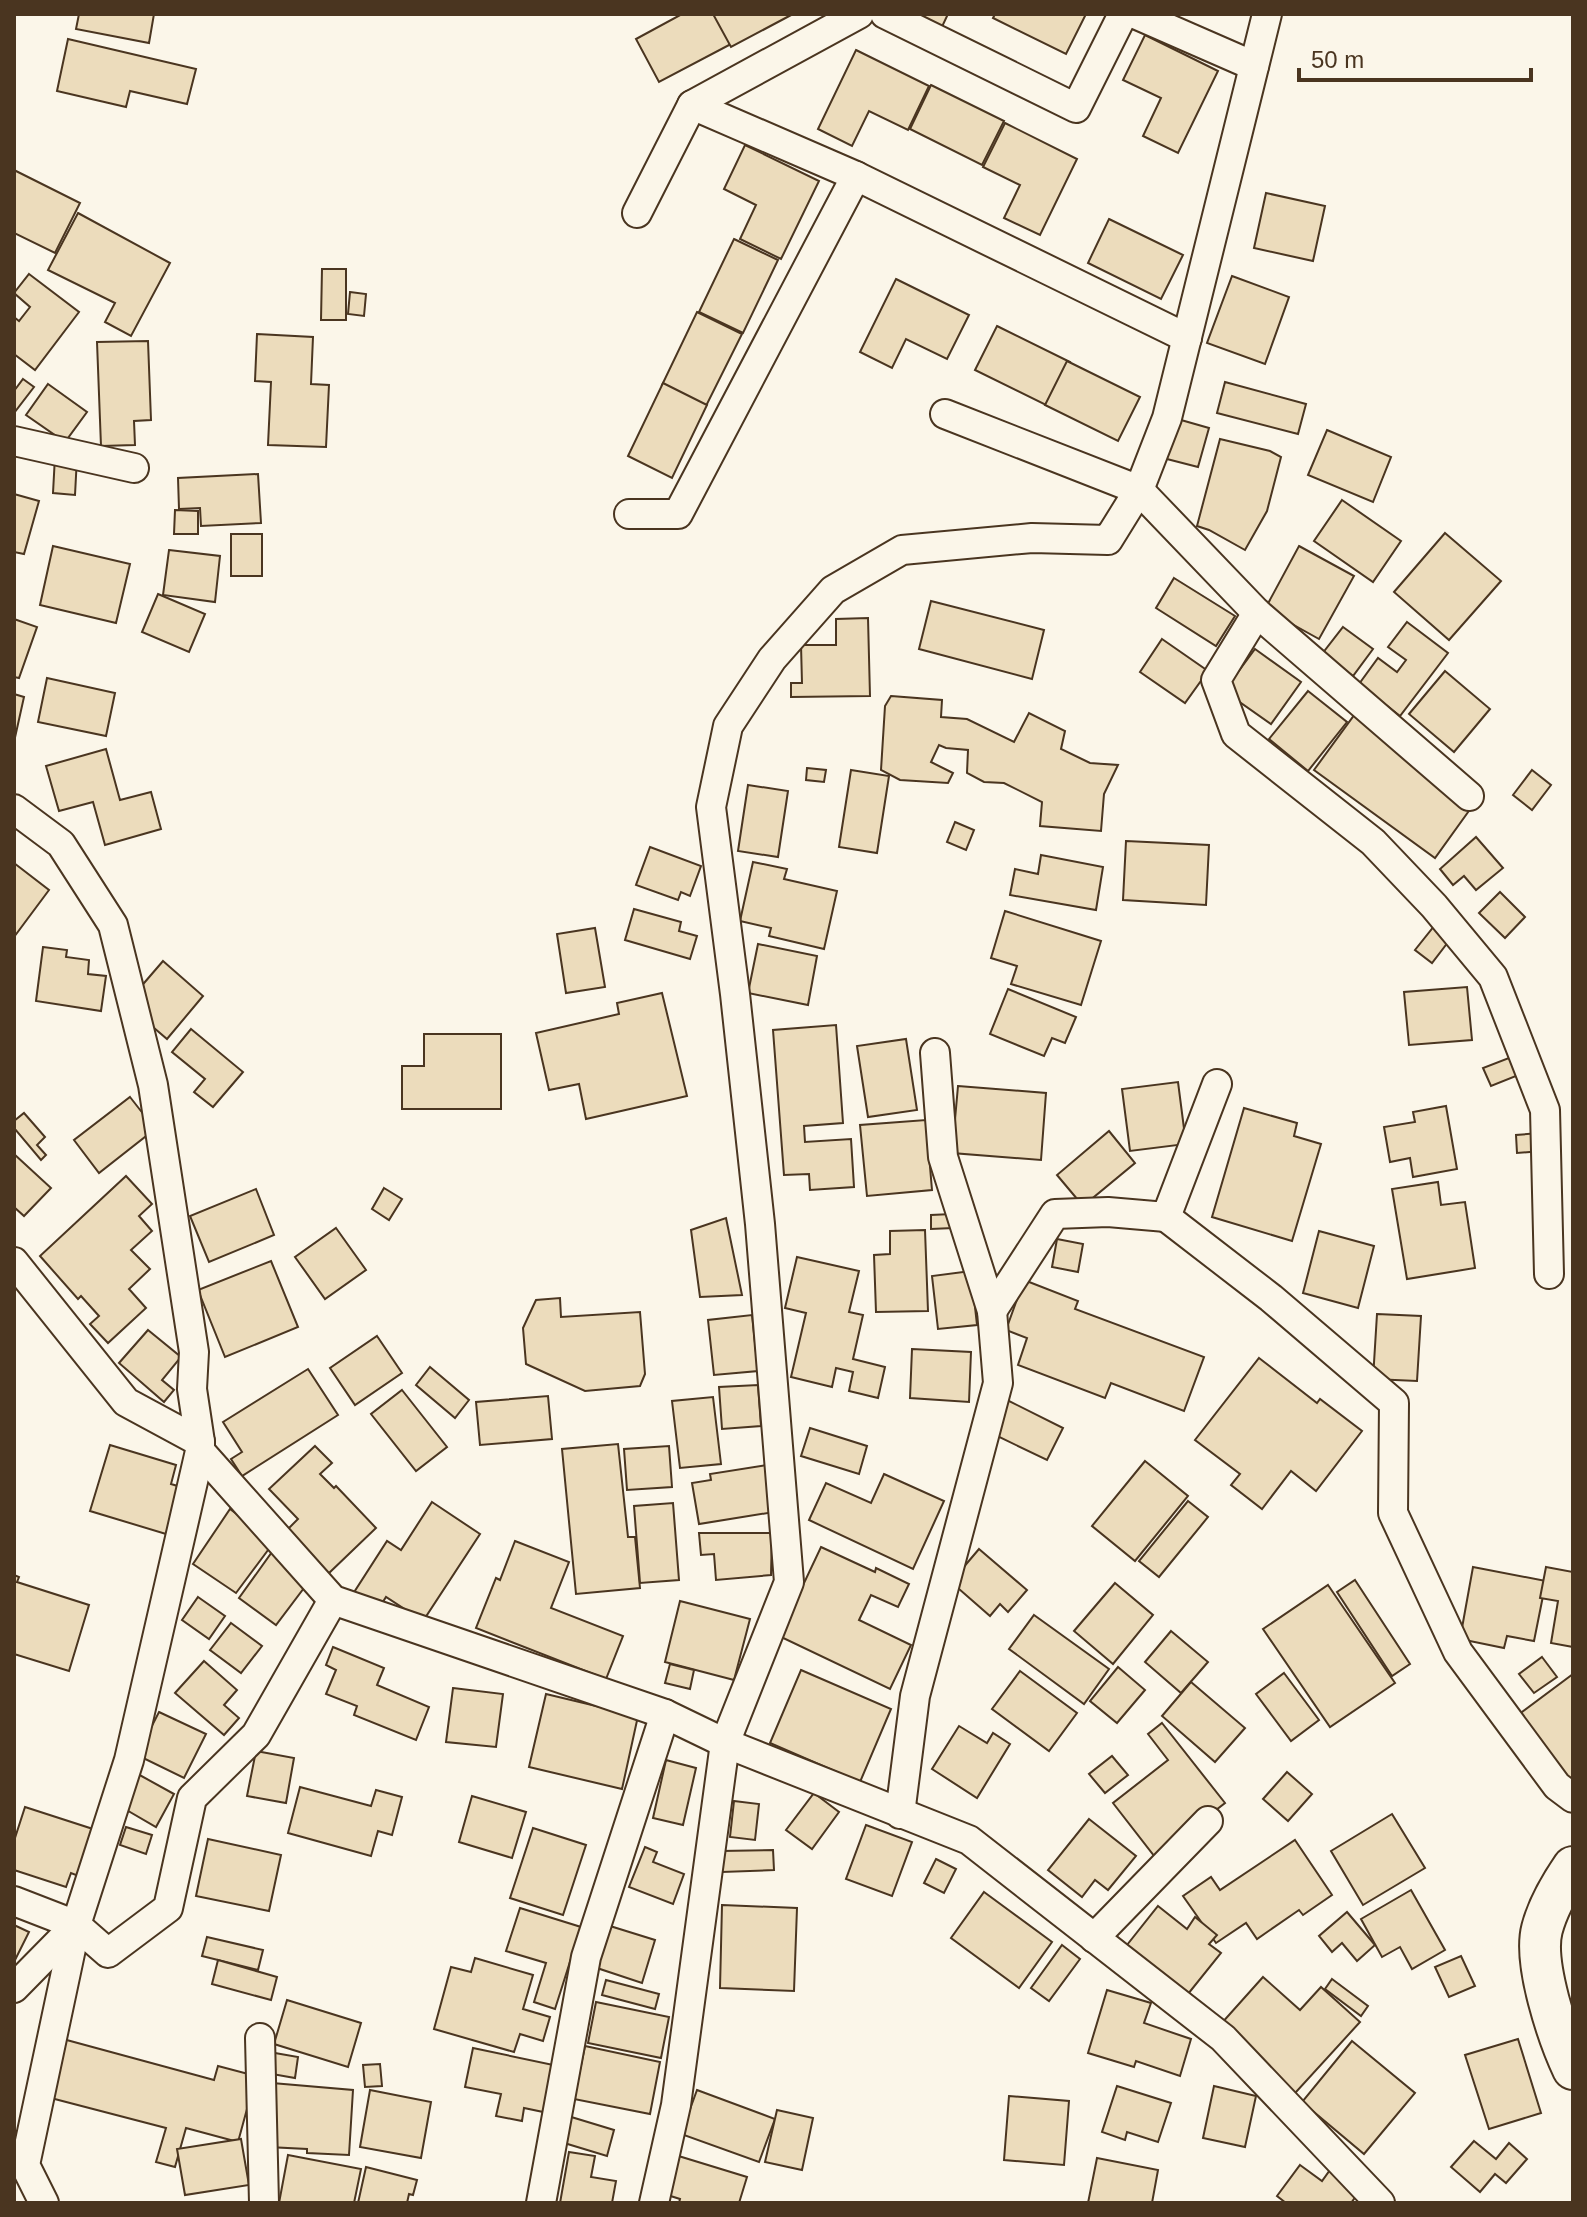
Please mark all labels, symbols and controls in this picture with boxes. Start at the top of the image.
scale bar [1299,32,1531,82]
text: 50 m [1311,46,1364,73]

